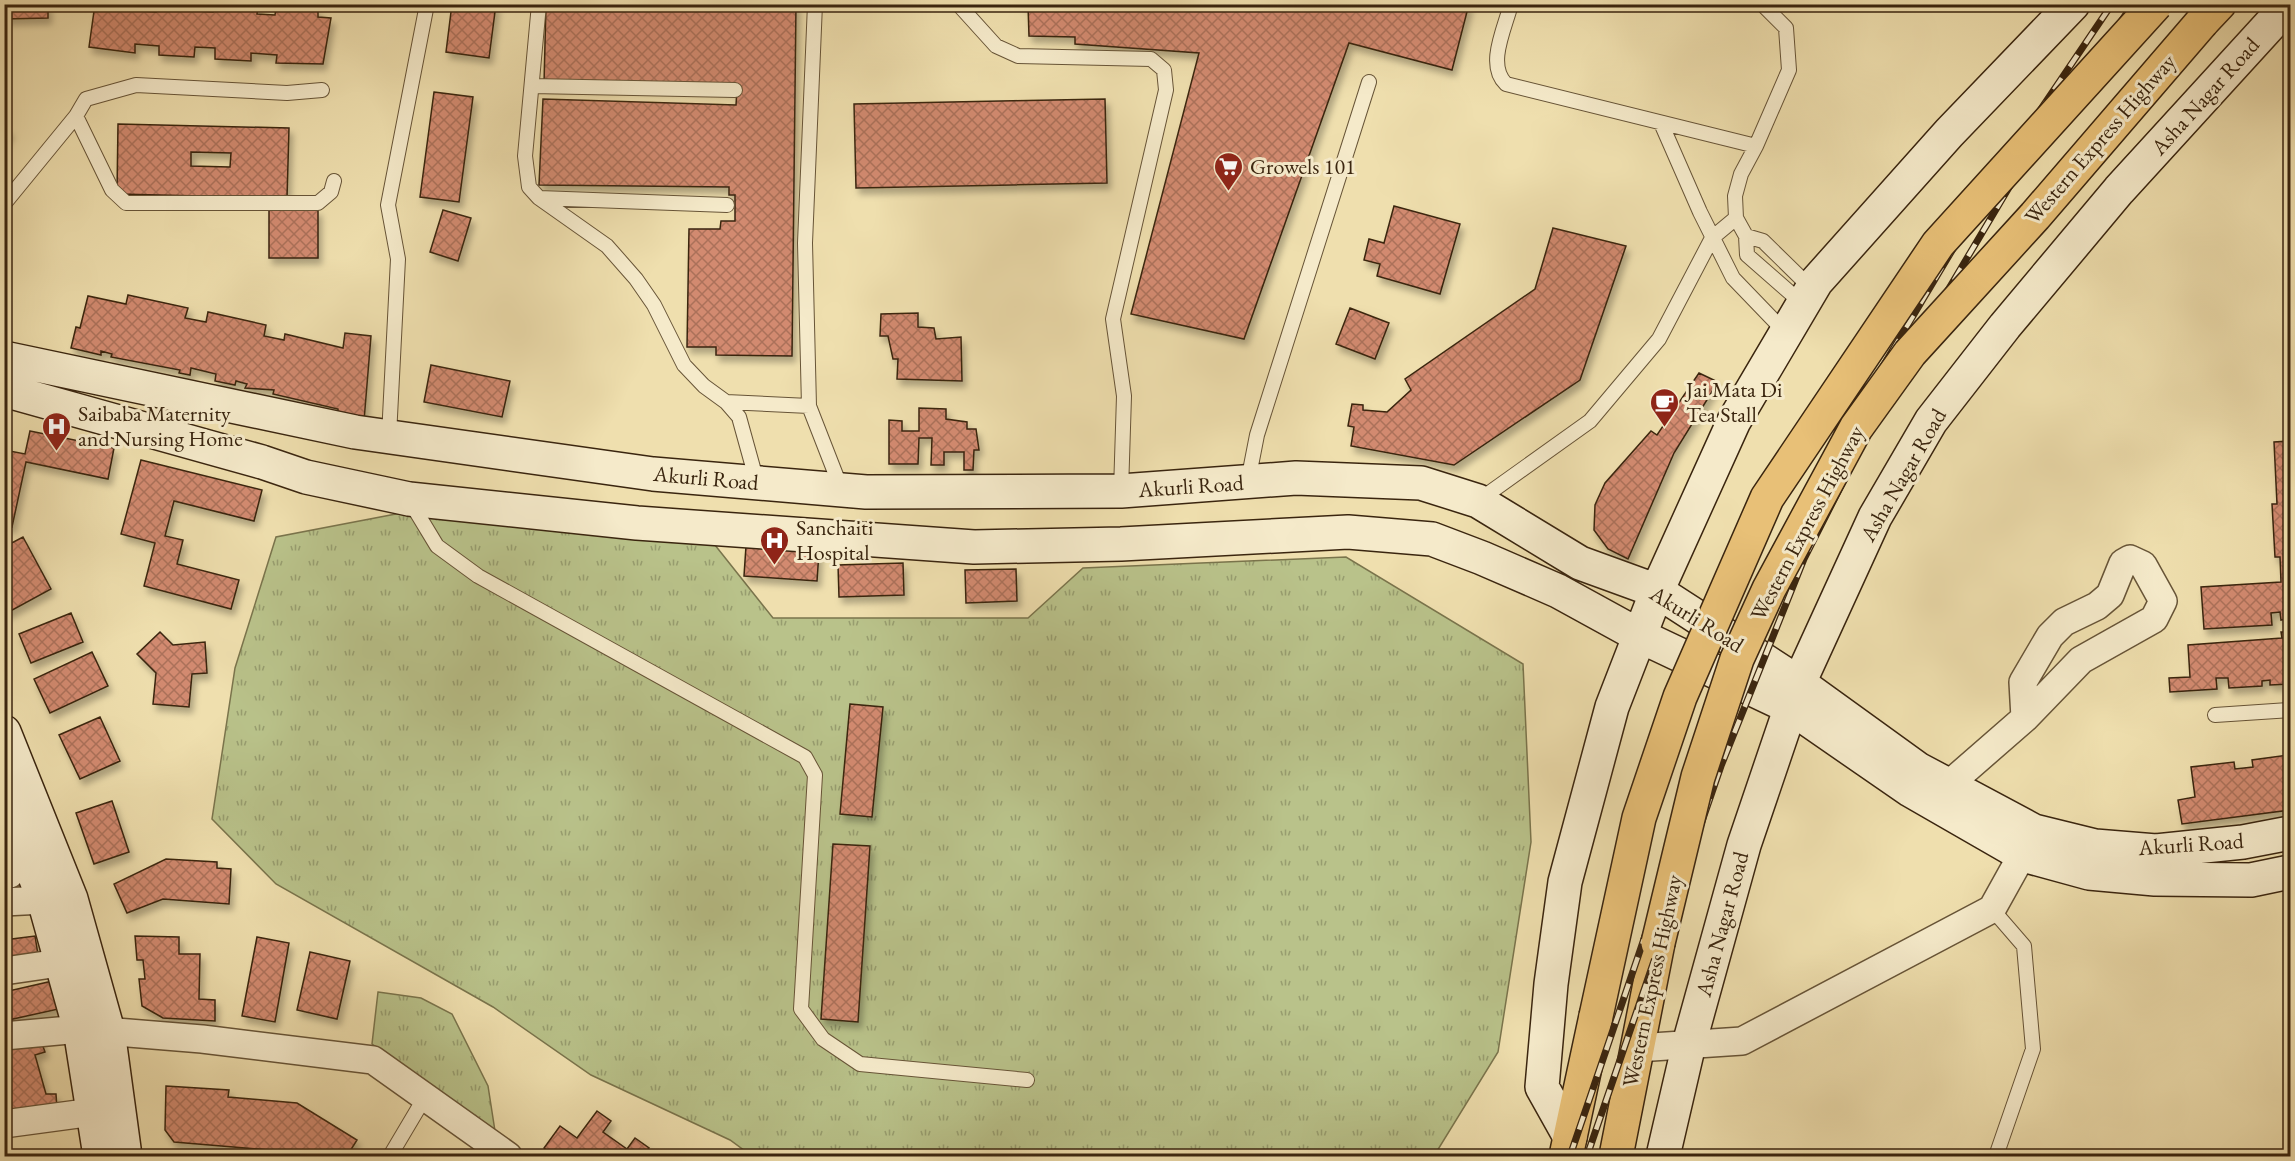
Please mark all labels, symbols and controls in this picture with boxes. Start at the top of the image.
street label: Asha Nagar Road [2144,30,2266,162]
street label: Western Express Highway [2018,47,2182,230]
supermarket icon: Growels 101 [1213,150,1245,192]
place label: Growels 101 [1250,152,1356,181]
place label: Jai Mata Di Tea Stall [1684,375,1782,429]
cafe icon: Jai Mata Di Tea Stall [1649,386,1681,428]
place label: Saibaba Maternity and Nursing Home [78,399,243,453]
street label: Asha Nagar Road [1853,402,1953,548]
hospital icon: Saibaba Maternity and Nursing Home [41,410,73,452]
street label: Western Express Highway [1743,420,1871,626]
street label: Akurli Road [651,459,761,497]
street label: Akurli Road [1136,468,1246,504]
place label: Sanchaiti Hospital [796,513,873,567]
hospital icon: Sanchaiti Hospital [759,524,791,566]
street label: Akurli Road [1644,578,1750,660]
street label: Akurli Road [2136,826,2246,862]
street label: Asha Nagar Road [1688,847,1756,1001]
street label: Western Express Highway [1615,872,1689,1090]

